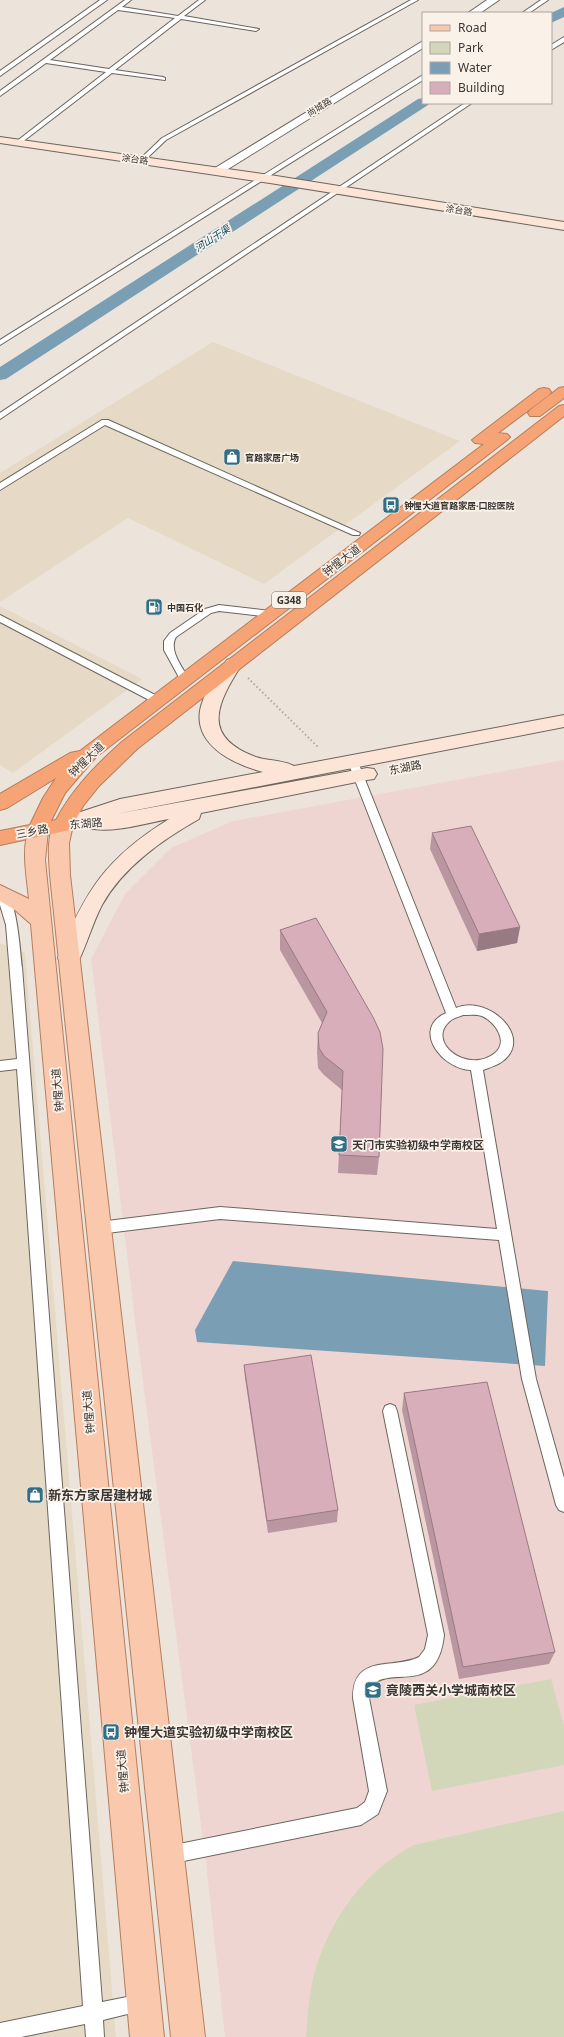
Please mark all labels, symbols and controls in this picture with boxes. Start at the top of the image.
legend [422,12,552,104]
text: Road [458,19,487,36]
text: Park [458,39,484,56]
text: Water [458,59,492,76]
text: Building [458,79,505,96]
street label: 尚城路 [304,94,334,120]
street label: 涂台路 [121,151,149,167]
street label: 涂台路 [445,201,473,219]
water label: 河山干渠 [191,220,234,255]
shop icon: 官路家居广场 [222,447,242,467]
place label: 官路家居广场 [245,451,299,464]
bus stop icon: 钟惺大道官路家居·口腔医院 [381,495,401,515]
place label: 钟惺大道官路家居·口腔医院 [404,499,515,512]
street label: 钟惺大道 [319,541,363,579]
road number: G348 [272,592,306,608]
fuel station icon: 中国石化 [144,597,164,617]
place label: 中国石化 [167,601,203,614]
street label: 钟惺大道 [65,738,107,780]
street label: 东湖路 [387,756,423,778]
street label: 东湖路 [69,814,103,832]
street label: 三乡路 [14,820,50,842]
street label: 钟惺大道 [48,1067,66,1113]
school or university icon: 天门市实验初级中学南校区 [329,1134,349,1154]
place label: 天门市实验初级中学南校区 [352,1137,484,1152]
street label: 钟惺大道 [79,1389,97,1435]
shop icon: 新东方家居建材城 [25,1485,45,1505]
place label: 新东方家居建材城 [48,1486,152,1504]
school or university icon: 竟陵西关小学城南校区 [363,1680,383,1700]
place label: 竟陵西关小学城南校区 [386,1681,516,1699]
bus stop icon: 钟惺大道实验初级中学南校区 [101,1722,121,1742]
place label: 钟惺大道实验初级中学南校区 [124,1723,293,1741]
street label: 钟惺大道 [113,1748,131,1794]

